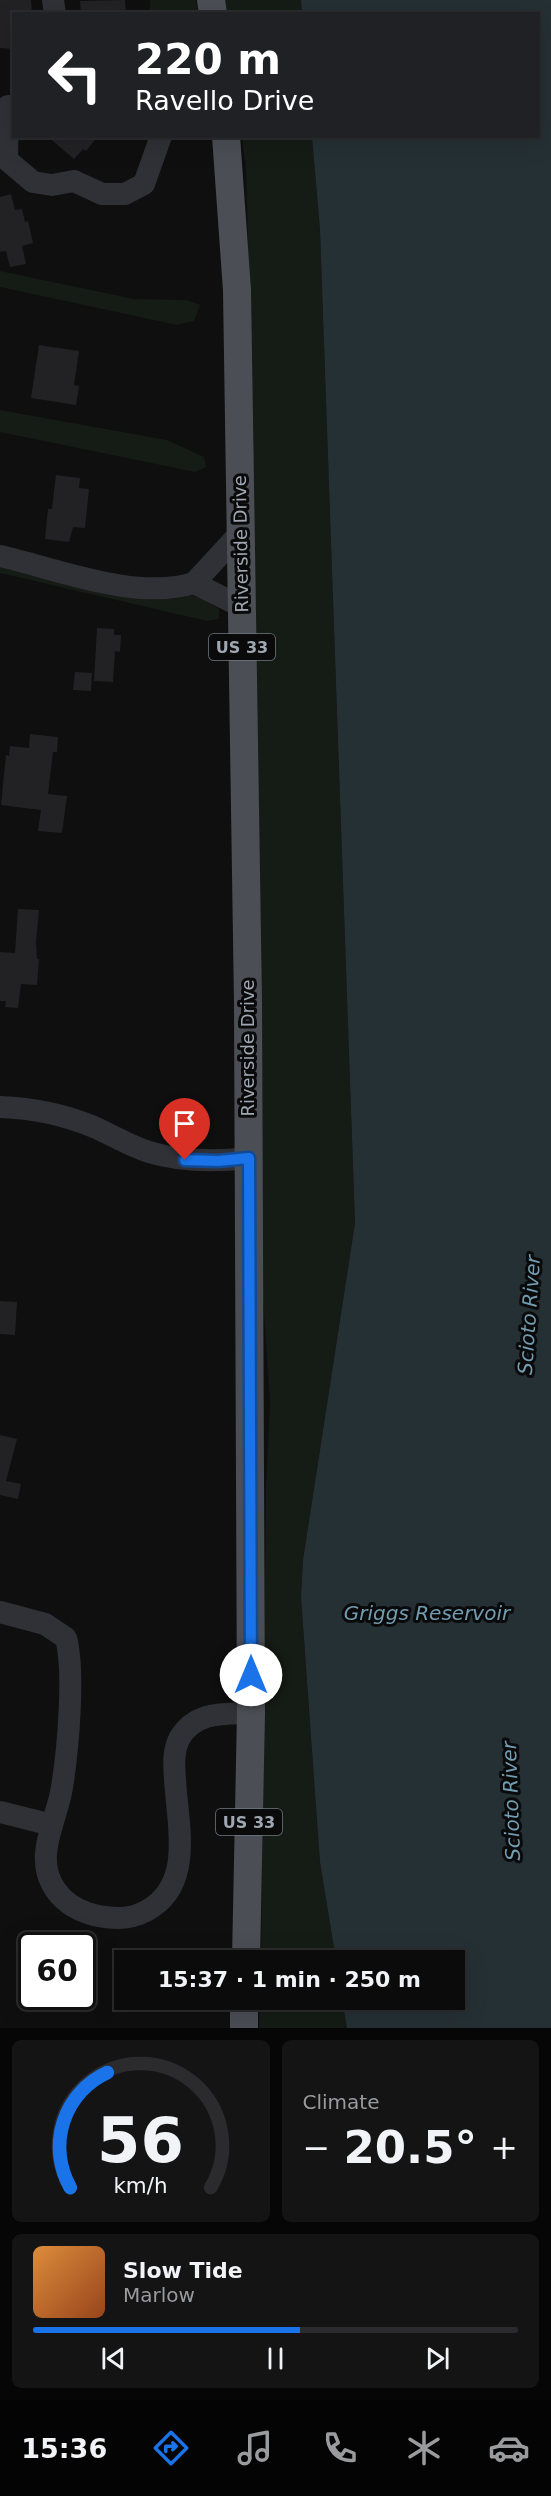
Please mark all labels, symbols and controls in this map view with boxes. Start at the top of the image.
text: 220 m [135,35,281,84]
icon: left [36,36,114,114]
text: Ravello Drive [135,85,314,116]
street label: Riverside Drive [229,475,252,613]
road number: US 33 [209,634,275,660]
street label: Riverside Drive [237,979,258,1117]
pin [159,1098,210,1160]
icon: arrive [168,1107,201,1140]
water label: Scioto River [513,1253,545,1376]
water label: Griggs Reservoir [344,1601,512,1625]
position arrow [219,1643,283,1707]
water label: Scioto River [497,1739,525,1861]
road number: US 33 [216,1809,282,1835]
speed limit sign: 60 [18,1932,96,2010]
text: 15:37 · 1 min · 250 m [158,1967,421,1992]
text: Climate [303,2090,379,2114]
text: 56 [97,2104,184,2177]
text: 20.5° [343,2121,477,2174]
text: − [303,2128,330,2167]
text: + [490,2128,518,2167]
text: km/h [114,2173,168,2198]
text: Slow Tide [123,2258,243,2283]
text: Marlow [123,2283,195,2307]
icon: previous [97,2342,130,2375]
icon: pause [259,2342,292,2375]
icon: next [421,2342,454,2375]
icon: directions [150,2427,192,2469]
icon: music [234,2427,276,2469]
icon: phone [319,2427,361,2469]
icon: climate [403,2427,445,2469]
icon: car [488,2427,530,2469]
text: 15:36 [21,2433,107,2464]

